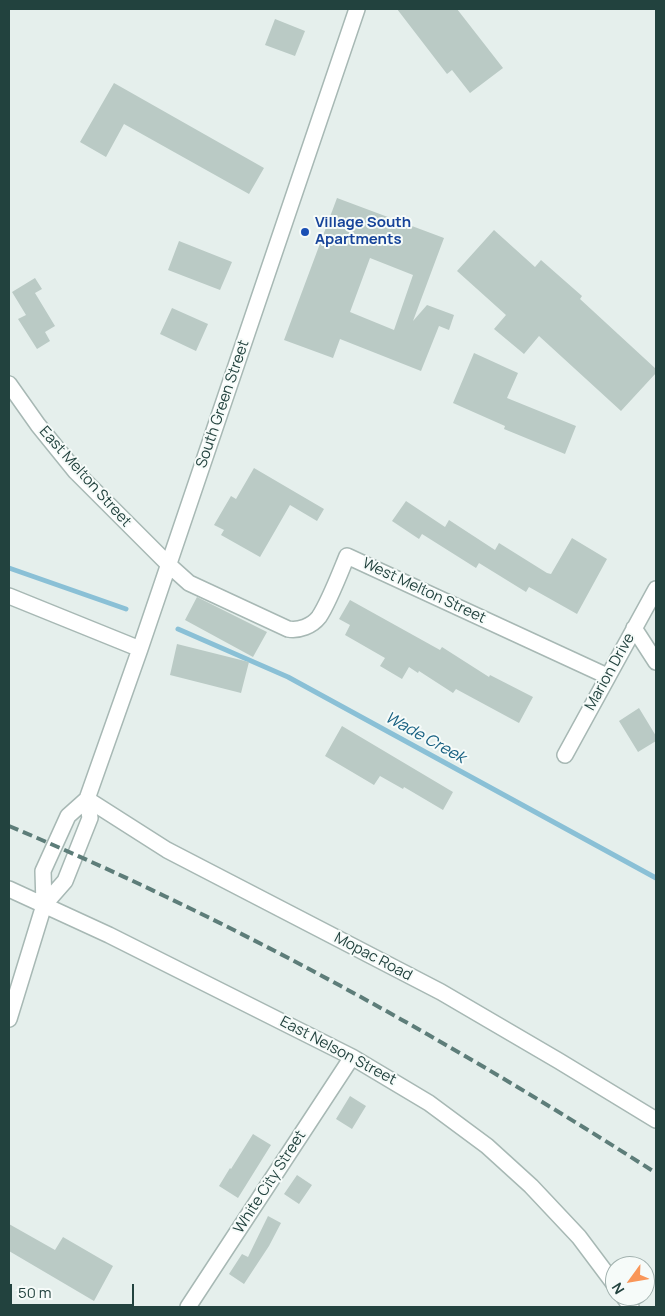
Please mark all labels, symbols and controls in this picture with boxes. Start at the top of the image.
place label: Village South Apartments [315,214,411,249]
marker: Village South Apartments [299,226,311,238]
street label: South Green Street [193,338,253,470]
street label: East Melton Street [35,423,135,531]
street label: West Melton Street [359,554,489,628]
street label: Marion Drive [581,630,639,714]
water label: Wade Creek [381,708,469,768]
street label: Mopac Road [331,929,415,985]
street label: East Nelson Street [277,1013,399,1089]
street label: White City Street [230,1127,310,1237]
north arrow [605,1256,655,1306]
scale bar [12,1274,136,1306]
text: N [607,1279,628,1298]
text: 50 m [18,1282,52,1303]

